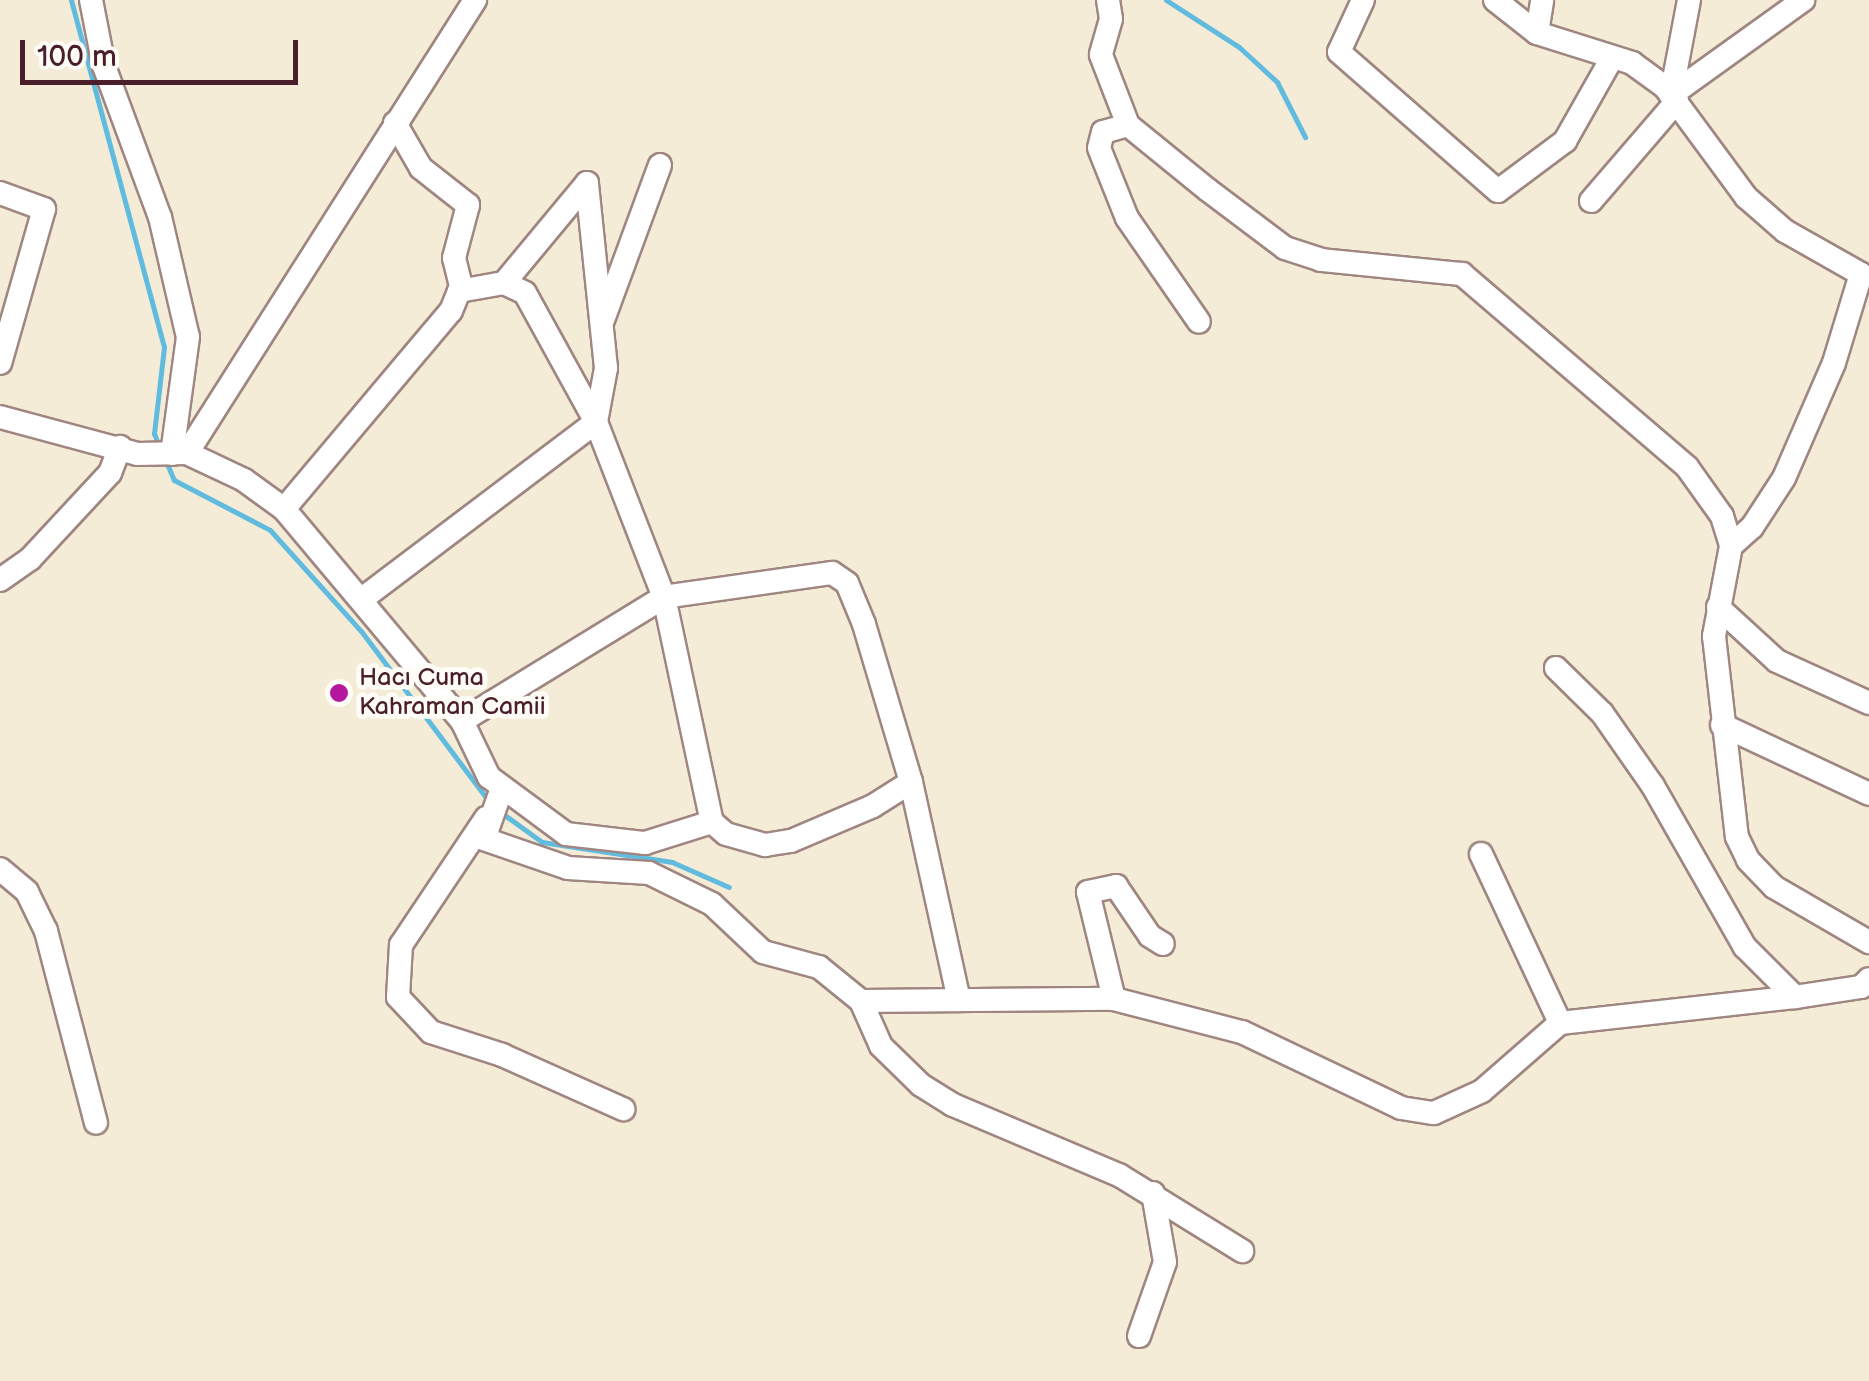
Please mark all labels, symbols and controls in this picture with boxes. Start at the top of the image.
scale bar [25,20,302,82]
text: 100 m [37,39,117,75]
place label: Hacı Cuma Kahraman Camii [359,664,545,723]
marker: Hacı Cuma Kahraman Camii [328,682,350,704]

